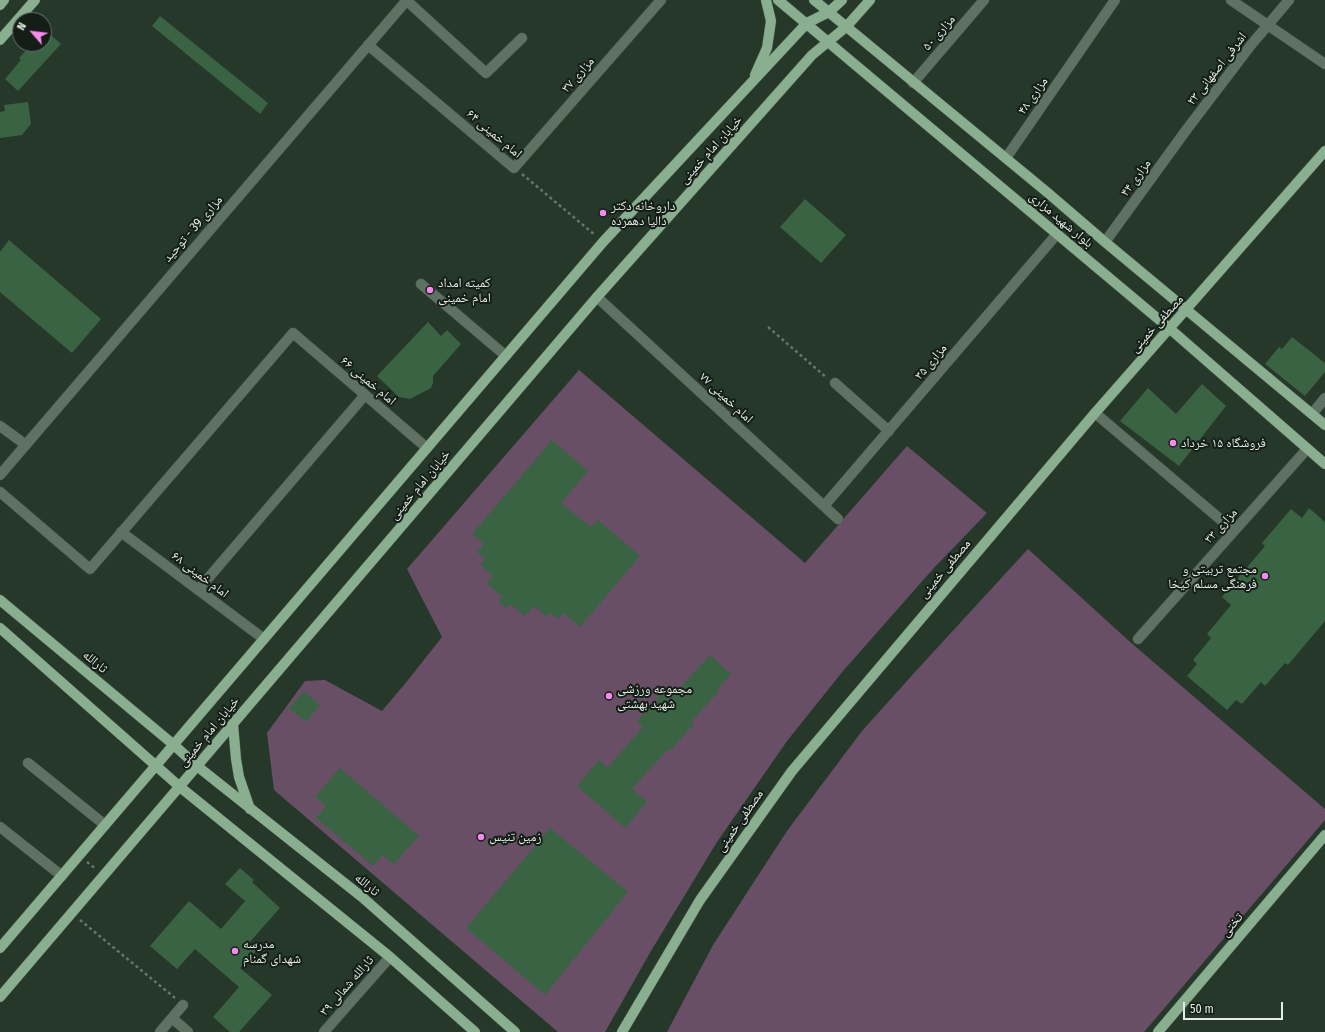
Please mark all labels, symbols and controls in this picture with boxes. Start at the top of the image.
north arrow [12,12,52,52]
street label: مزاری ۵۰ [919,12,959,54]
text: N [15,21,29,33]
street label: اشرفی اصفهانی ۲۳ [1184,29,1250,109]
street label: مزاری ۳۷ [558,54,598,96]
street label: مزاری ۴۸ [1015,74,1051,118]
street label: امام خمینی ۶۴ [463,106,525,162]
street label: خیابان امام خمینی [676,113,746,187]
street label: مزاری ۴۴ [1117,156,1155,200]
street label: بلوار شهید مزاری [1026,189,1096,251]
street label: مزاری 39 - توحید [160,193,226,265]
place label: داروخانه دکتر دالیا دهمرده [611,198,675,229]
marker: داروخانه دکتر دالیا دهمرده [598,208,608,218]
place label: کمیته امداد امام خمینی [438,275,491,306]
marker: کمیته امداد امام خمینی [425,285,435,295]
street label: مصطفی خمینی [1127,292,1187,356]
street label: مزاری ۳۵ [912,341,950,383]
street label: امام خمینی ۶۶ [337,353,399,409]
street label: امام خمینی ۷۷ [696,369,756,427]
place label: فروشگاه ۱۵ خرداد [1181,435,1266,451]
marker: فروشگاه ۱۵ خرداد [1168,438,1178,448]
street label: خیابان امام خمینی [386,447,454,523]
street label: مزاری ۳۳ [1201,505,1241,547]
street label: مصطفی خمینی [916,536,974,602]
street label: امام خمینی ۶۸ [168,548,232,602]
place label: مجتمع تربیتی و فرهنگی مسلم کیخا [1168,561,1257,592]
marker: مجتمع تربیتی و فرهنگی مسلم کیخا [1260,571,1270,581]
street label: ثارالله [79,647,111,677]
place label: مجموعه ورزشی شهید بهشتی [617,681,692,712]
marker: مجموعه ورزشی شهید بهشتی [604,691,614,701]
street label: خیابان امام خمینی [175,694,243,770]
street label: مصطفی خمینی [713,787,767,855]
place label: زمین تنیس [489,829,541,845]
marker: زمین تنیس [476,832,486,842]
street label: ثارالله [351,870,383,900]
street label: تختی [1217,910,1247,940]
place label: مدرسه شهدای گمنام [243,936,301,967]
marker: مدرسه شهدای گمنام [230,946,240,956]
street label: ثارالله شمالی ۳۹ [317,953,377,1019]
scale bar [1185,994,1285,1020]
text: 50 m [1190,1002,1214,1016]

